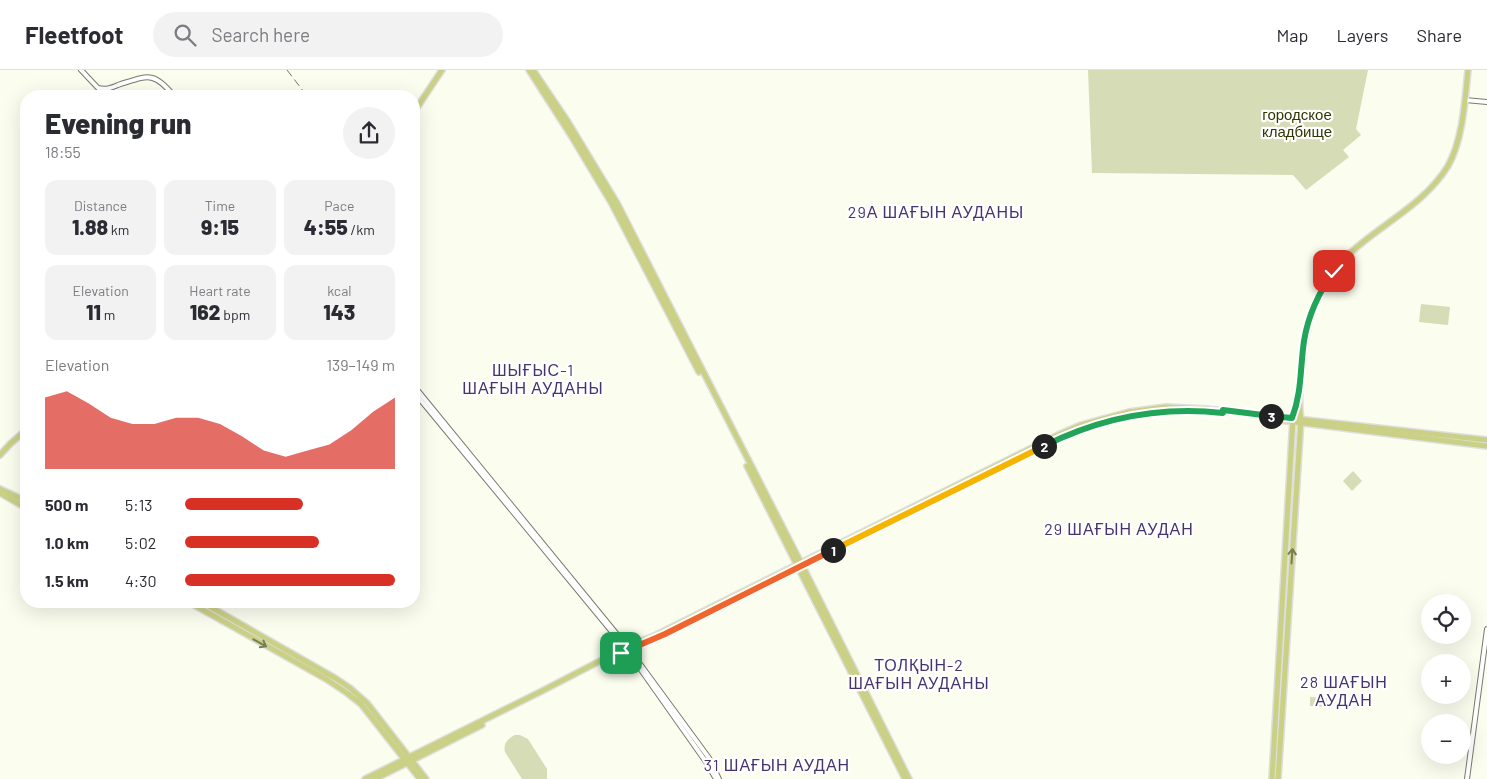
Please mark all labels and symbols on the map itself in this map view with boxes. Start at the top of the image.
park label: городское кладбище [1262,105,1332,140]
district label: 29А ШАҒЫН АУДАНЫ [848,202,1024,221]
pin [1313,250,1355,292]
district label: ШЫҒЫС-1 ШАҒЫН АУДАНЫ [462,360,604,397]
pin: 3 [1258,404,1284,428]
pin: 2 [1032,434,1056,458]
district label: 29 ШАҒЫН АУДАН [1044,519,1194,538]
pin: 1 [820,538,846,562]
one-way arrow [1287,548,1296,564]
pin [600,632,642,674]
one-way arrow [252,638,267,648]
district label: ТОЛҚЫН-2 ШАҒЫН АУДАНЫ [848,655,990,692]
district label: 28 ШАҒЫН АУДАН [1300,672,1388,709]
district label: 31 ШАҒЫН АУДАН [704,755,850,774]

